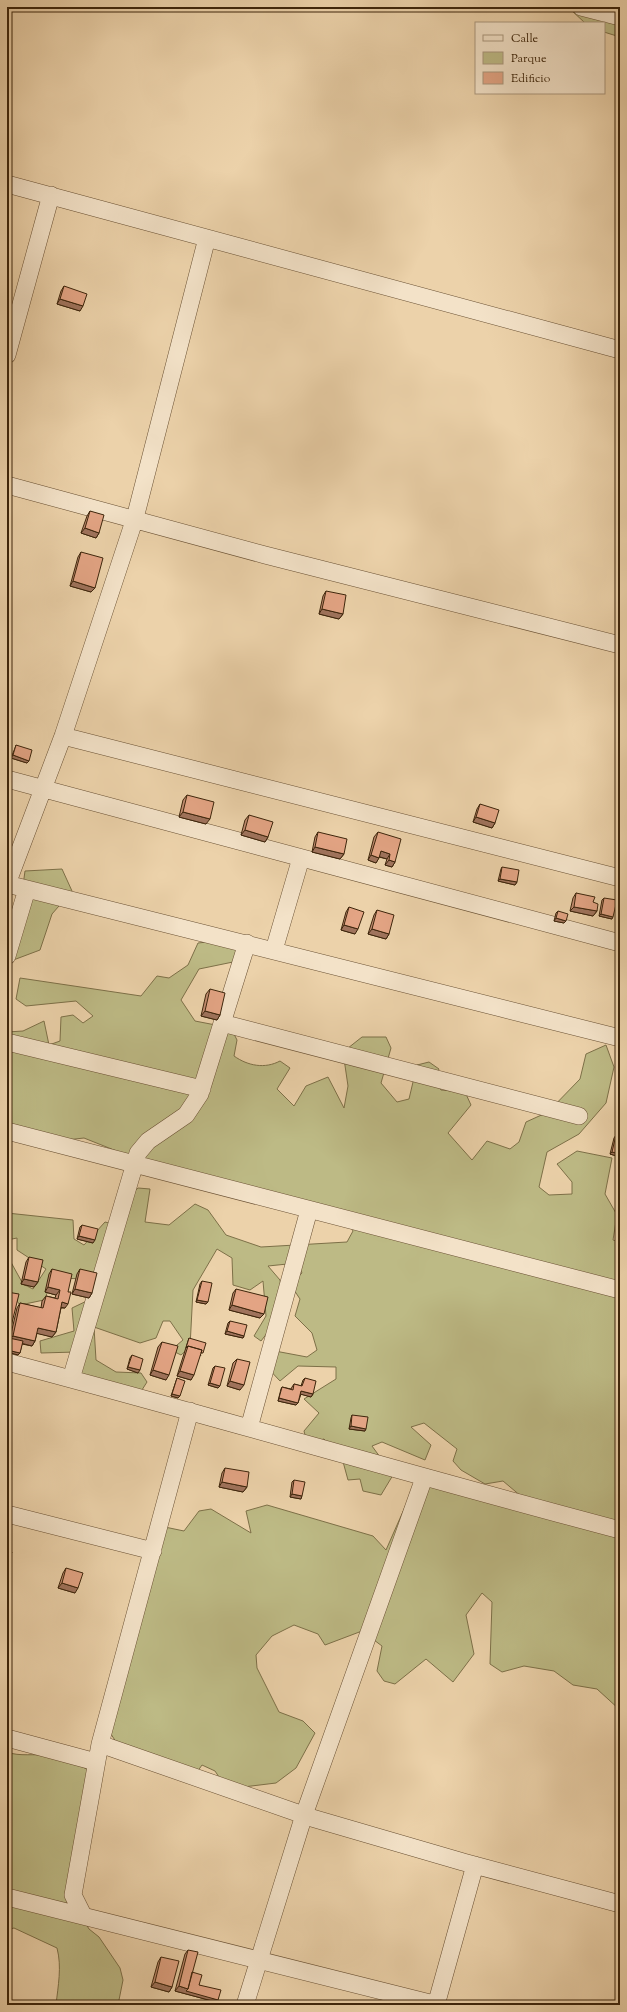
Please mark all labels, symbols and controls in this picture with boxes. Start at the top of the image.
legend [475,22,605,94]
text: Calle [511,30,539,48]
text: Parque [511,50,547,68]
text: Edificio [511,70,551,88]

